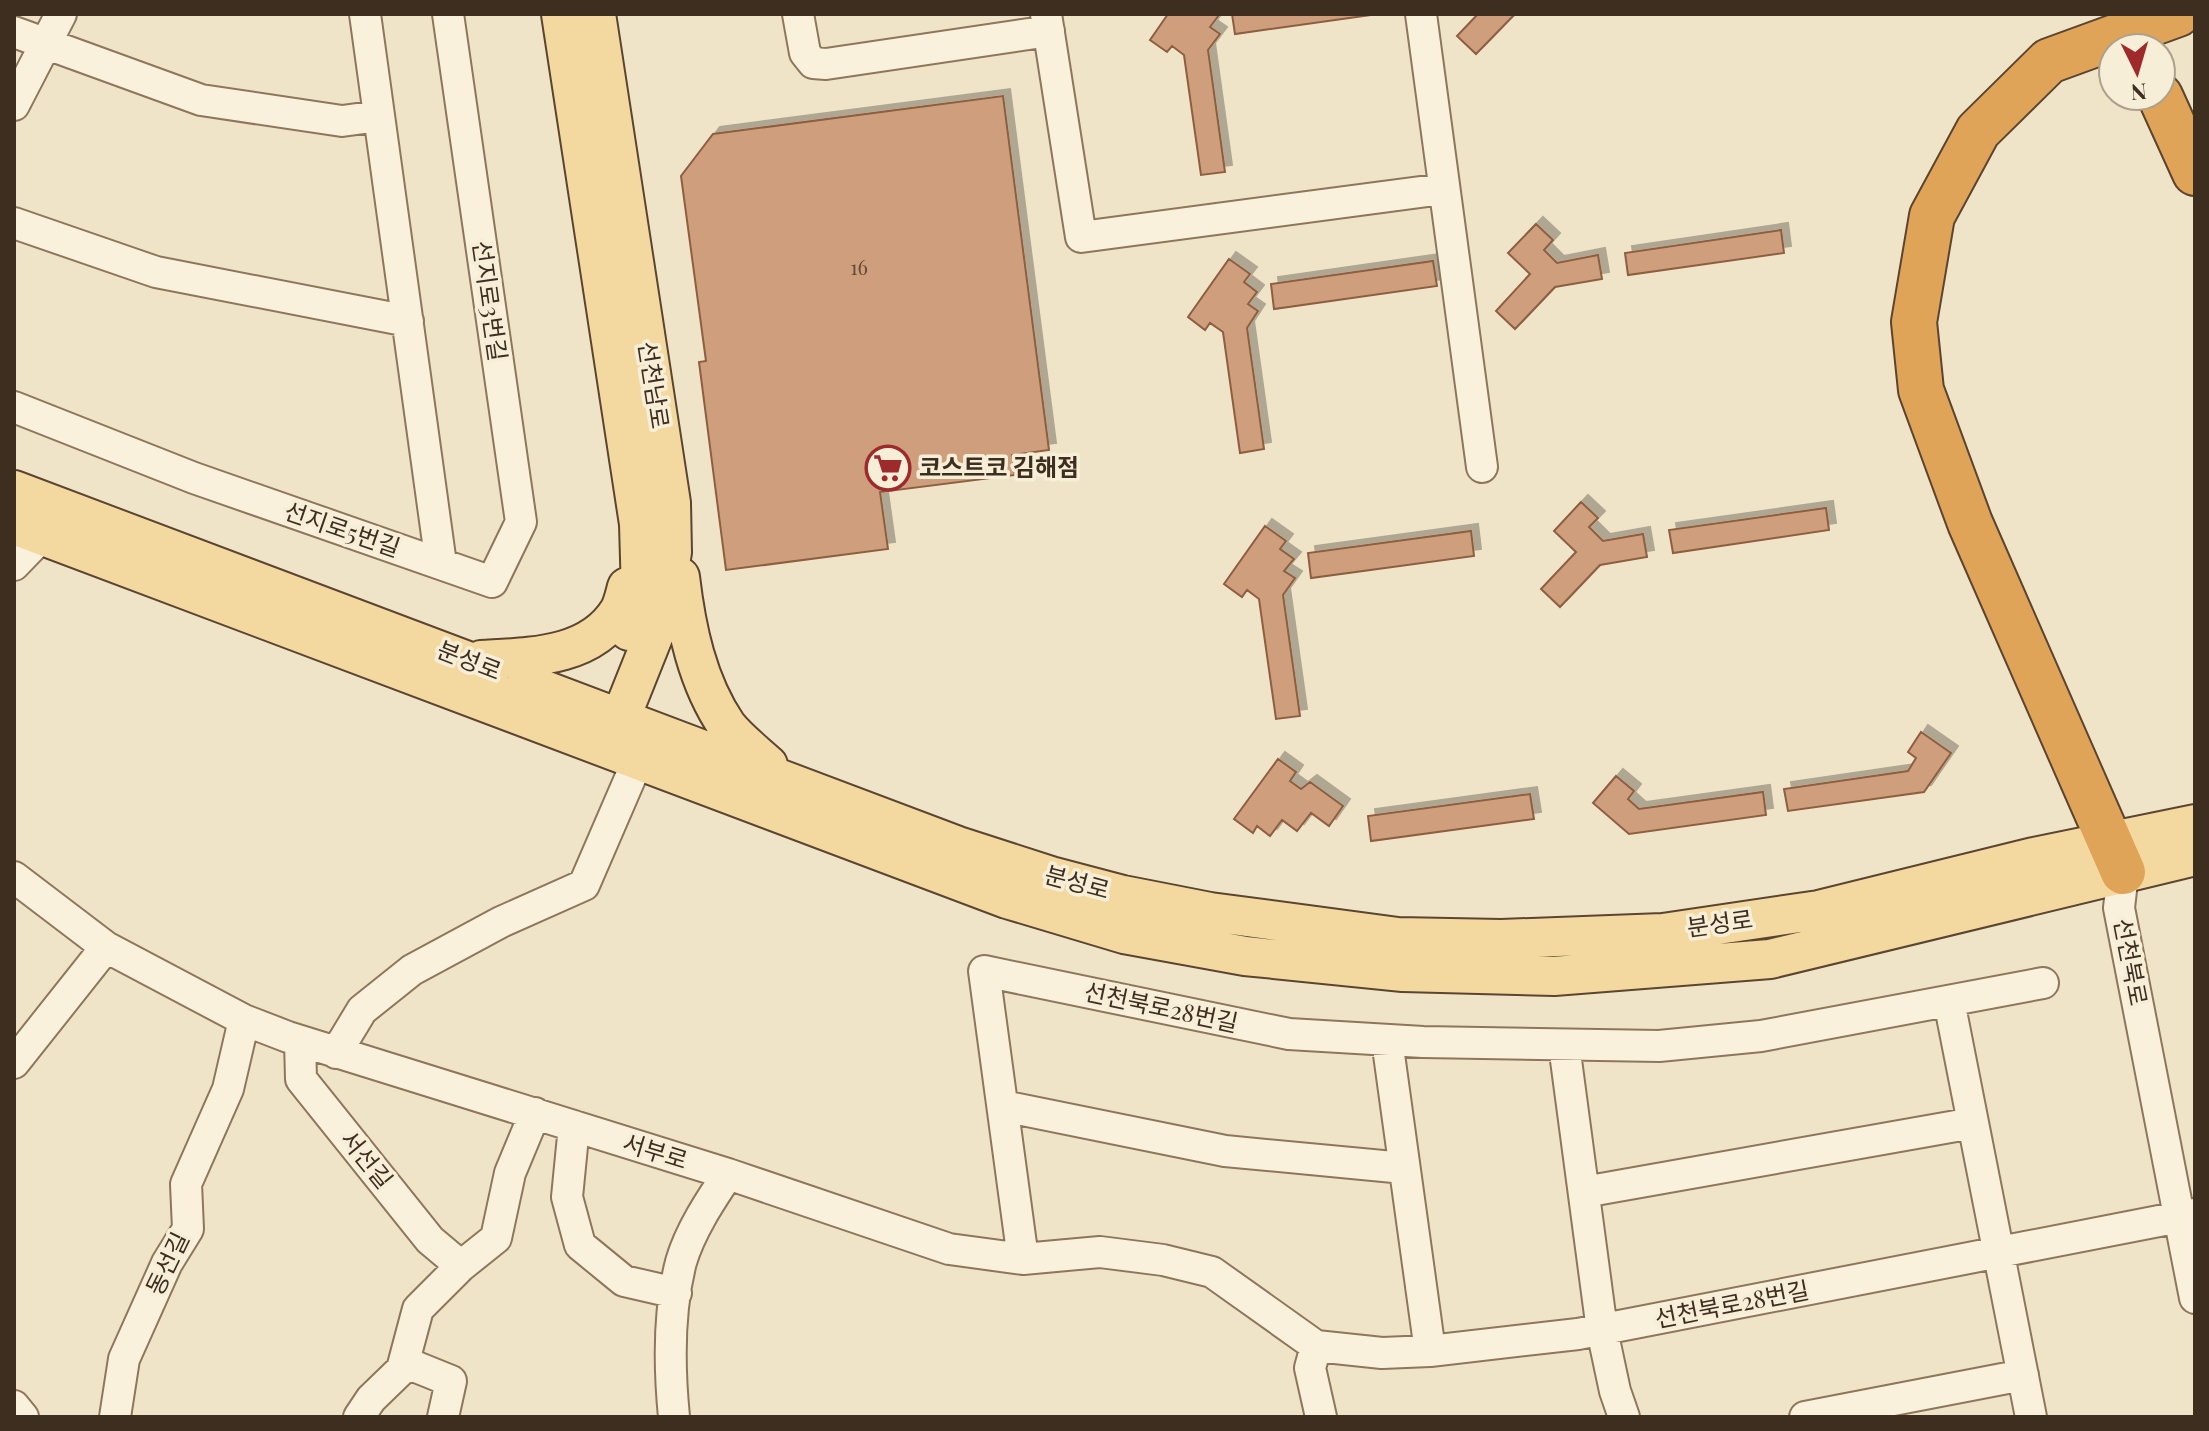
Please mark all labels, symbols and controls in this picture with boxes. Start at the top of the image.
north arrow [2097,32,2177,112]
text: N [2129,77,2148,109]
street label: 선지로3번길 [467,238,515,363]
house number: 16 [850,253,868,280]
street label: 선천남로 [632,339,678,431]
supermarket icon: 코스트코 김해점 [864,444,912,492]
place label: 코스트코 김해점 [919,450,1079,482]
street label: 선지로5번길 [281,493,405,563]
street label: 분성로 [433,632,506,686]
street label: 분성로 [1041,857,1114,905]
street label: 분성로 [1685,902,1755,942]
street label: 선천북로 [2108,915,2156,1008]
street label: 선천북로28번길 [1082,974,1241,1038]
street label: 서선길 [334,1123,401,1195]
street label: 서부로 [619,1125,692,1175]
street label: 동선길 [137,1226,195,1300]
street label: 선천북로28번길 [1652,1272,1811,1334]

